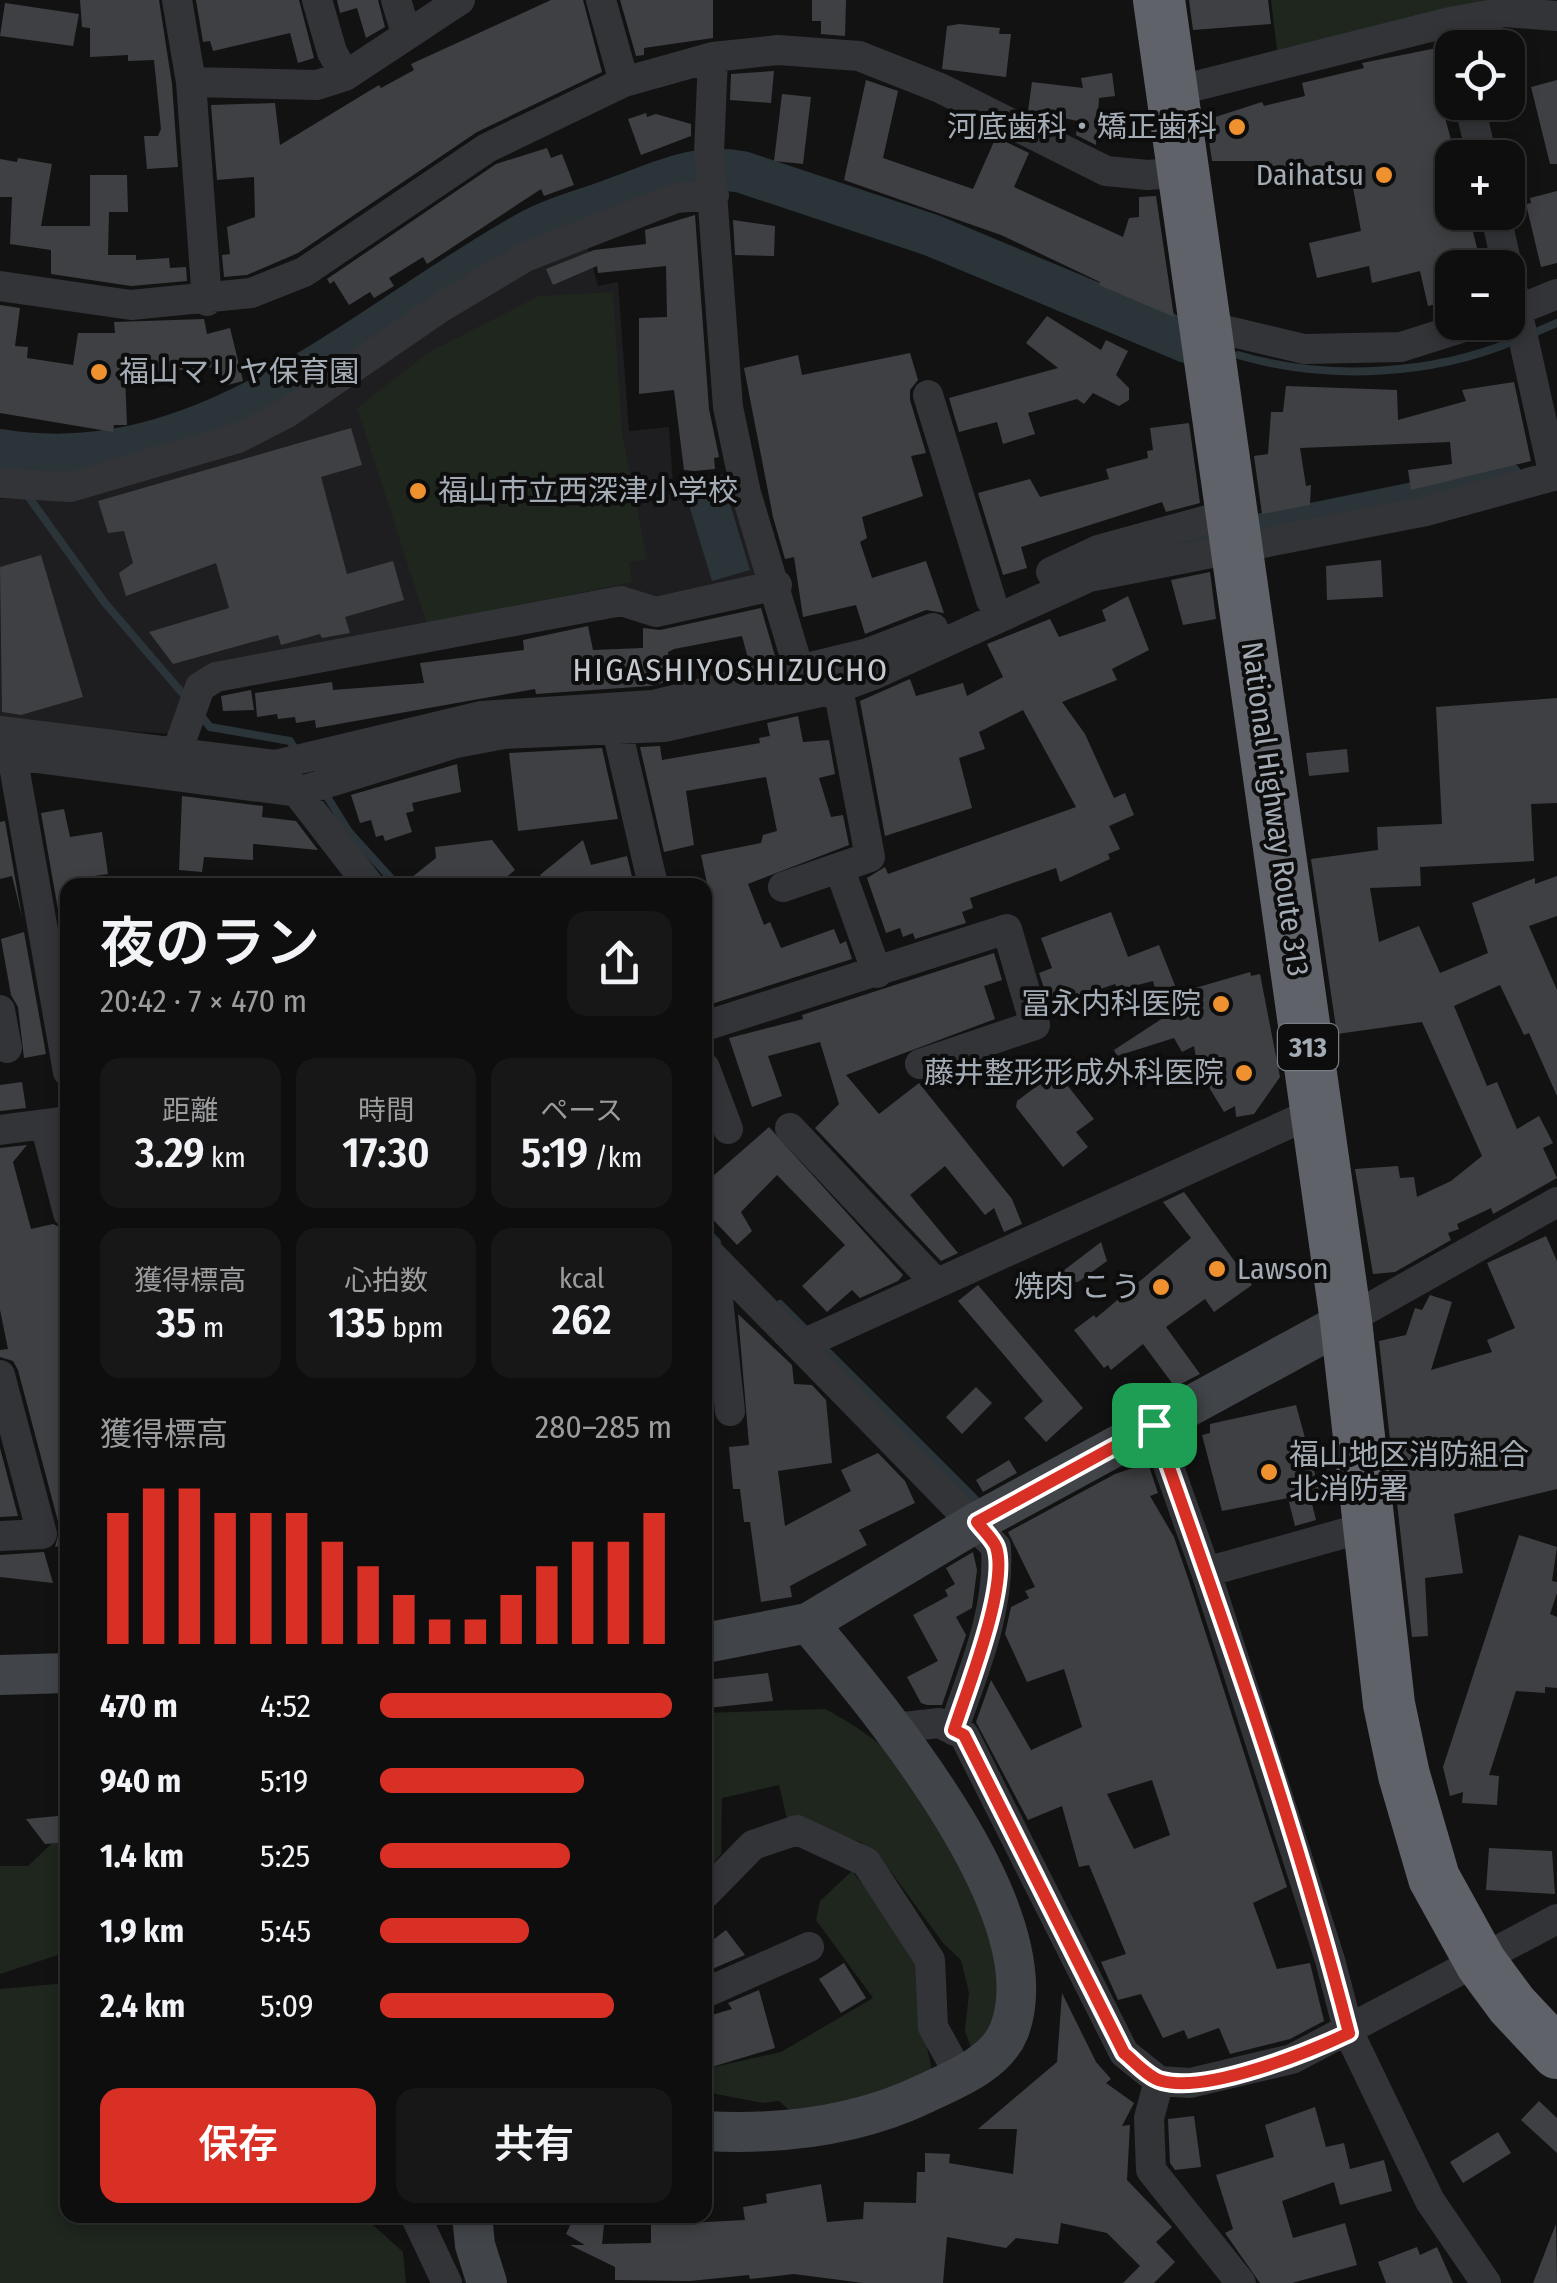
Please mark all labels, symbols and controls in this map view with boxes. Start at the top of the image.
map controls [1435,30,1525,340]
button: locate [1435,30,1525,120]
place label: 河底歯科・矯正歯科 [947,109,1217,145]
marker: 河底歯科・矯正歯科 [1226,116,1248,138]
button: + [1435,140,1525,230]
place label: Daihatsu [1256,157,1364,193]
marker: Daihatsu [1373,164,1395,186]
button: − [1435,250,1525,340]
place label: 福山マリヤ保育園 [119,354,359,390]
marker: 福山マリヤ保育園 [88,361,110,383]
place label: 福山市立西深津小学校 [438,473,738,509]
marker: 福山市立西深津小学校 [407,480,429,502]
street label: National Highway Route 313 [1234,639,1316,979]
district label: HIGASHIYOSHIZUCHO [572,651,890,689]
text: 夜のラン [100,911,320,977]
button: share [567,911,672,1016]
text: 20:42 · 7 × 470 m [100,982,307,1020]
place label: 冨永内科医院 [1021,986,1201,1022]
marker: 冨永内科医院 [1210,993,1232,1015]
road number: 313 [1278,1024,1338,1070]
place label: 藤井整形形成外科医院 [924,1055,1224,1091]
marker: 藤井整形形成外科医院 [1233,1062,1255,1084]
text: 距離 [162,1094,218,1127]
text: 時間 [358,1094,414,1127]
text: ペース [540,1094,623,1127]
text: 3.29 [135,1128,205,1178]
text: 17:30 [342,1128,430,1178]
text: 5:19 [521,1128,588,1178]
text: km [205,1141,246,1174]
text: /km [588,1141,642,1174]
place label: Lawson [1237,1251,1329,1287]
marker: Lawson [1206,1258,1228,1280]
text: kcal [559,1262,604,1295]
text: 獲得標高 [134,1264,246,1297]
text: 心拍数 [344,1264,428,1297]
place label: 焼肉 こう [1014,1269,1141,1305]
marker: 焼肉 こう [1150,1276,1172,1298]
text: 262 [552,1295,612,1345]
text: 35 [156,1298,196,1348]
text: 135 [328,1298,386,1348]
text: m [196,1311,224,1344]
text: bpm [386,1311,444,1344]
pin [1112,1383,1197,1468]
icon: arrive [1127,1398,1182,1453]
text: 280–285 m [535,1408,672,1446]
text: 獲得標高 [100,1415,228,1453]
place label: 福山地区消防組合 北消防署 [1289,1437,1529,1507]
marker: 福山地区消防組合 北消防署 [1258,1461,1280,1483]
text: 470 m [100,1687,178,1725]
text: 4:52 [260,1687,311,1725]
text: 940 m [100,1762,181,1800]
text: 5:19 [260,1762,308,1800]
text: 1.4 km [100,1837,184,1875]
text: 5:25 [260,1837,310,1875]
text: 1.9 km [100,1912,184,1950]
text: 5:45 [260,1912,311,1950]
text: 2.4 km [100,1987,185,2025]
text: 5:09 [260,1987,313,2025]
button: 保存 [100,2088,376,2203]
button: 共有 [396,2088,672,2203]

